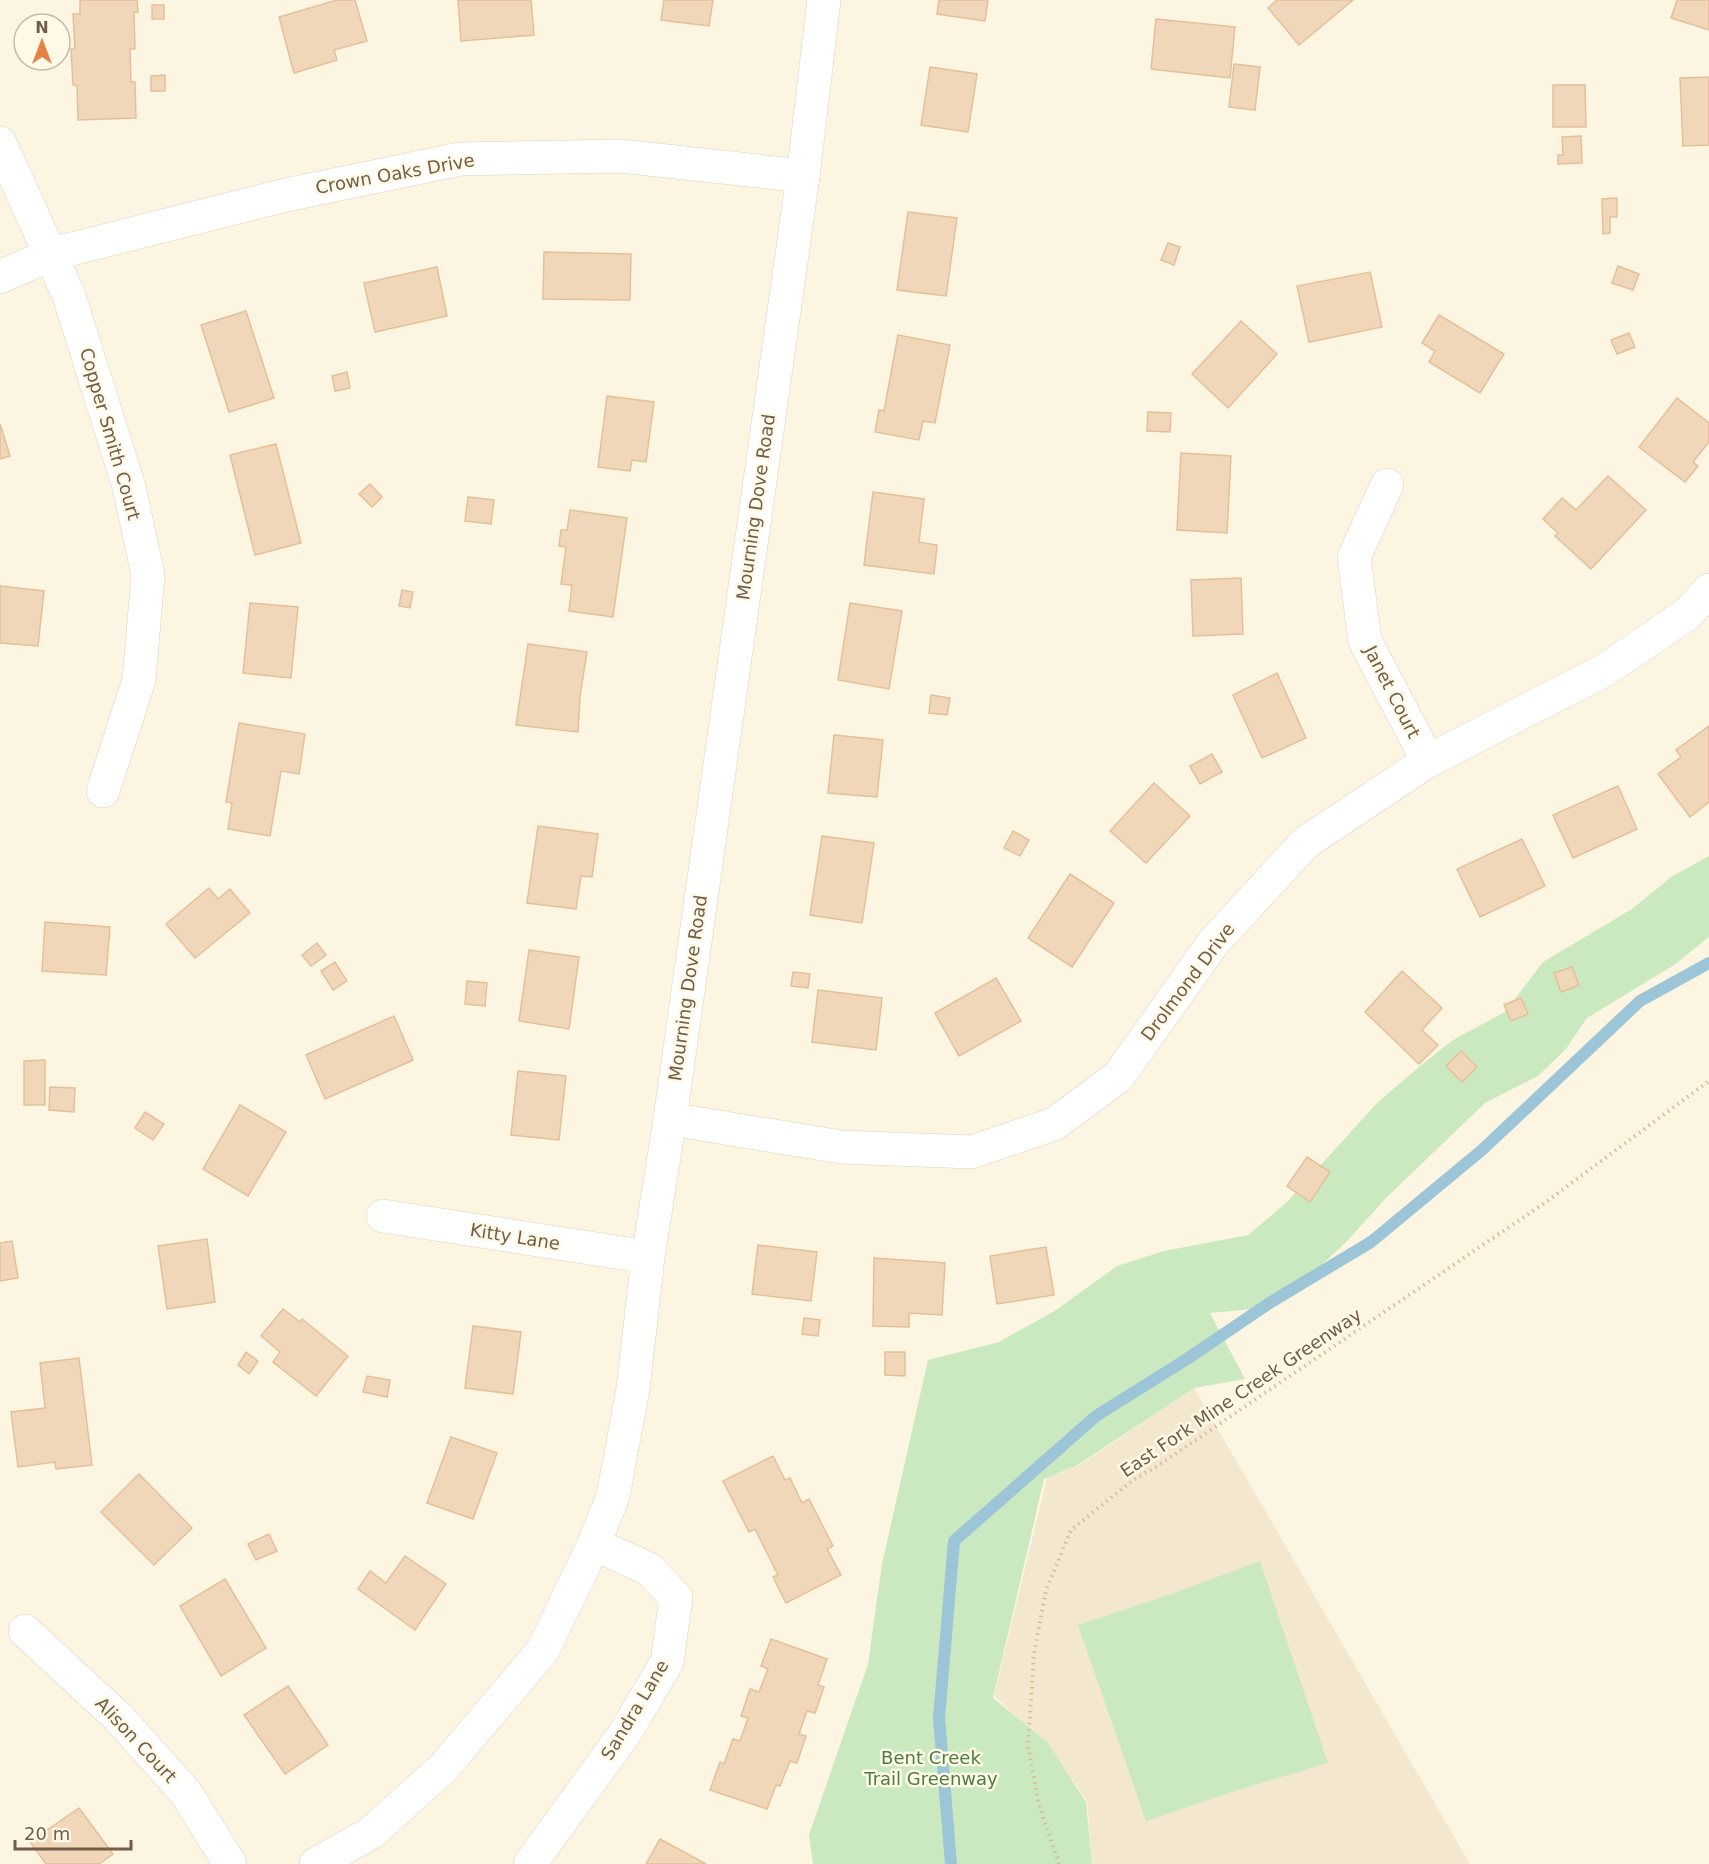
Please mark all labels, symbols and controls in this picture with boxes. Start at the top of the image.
north arrow [12,12,72,72]
text: N [35,18,49,37]
street label: Crown Oaks Drive [314,149,476,198]
street label: Copper Smith Court [76,345,145,522]
street label: Mourning Dove Road [732,413,779,601]
street label: Janet Court [1360,641,1425,742]
street label: Mourning Dove Road [664,894,711,1082]
street label: Drolmond Drive [1136,919,1239,1045]
street label: Kitty Lane [469,1219,562,1254]
street label: East Fork Mine Creek Greenway [1116,1304,1366,1481]
street label: Sandra Lane [596,1656,673,1764]
street label: Alison Court [91,1693,181,1787]
park label: Bent Creek Trail Greenway [863,1747,998,1789]
scale bar [15,1813,130,1851]
text: 20 m [24,1823,70,1844]

